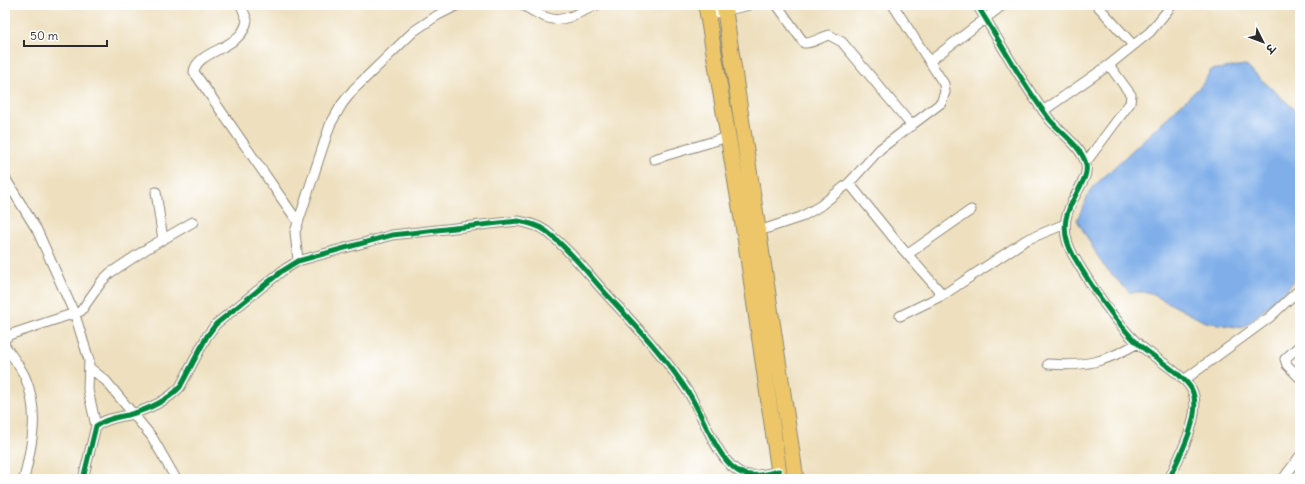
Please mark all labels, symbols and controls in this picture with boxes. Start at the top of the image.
scale bar [24,22,107,48]
north arrow [1243,22,1283,62]
text: 50 m [30,28,59,43]
text: उ [1262,41,1279,57]

